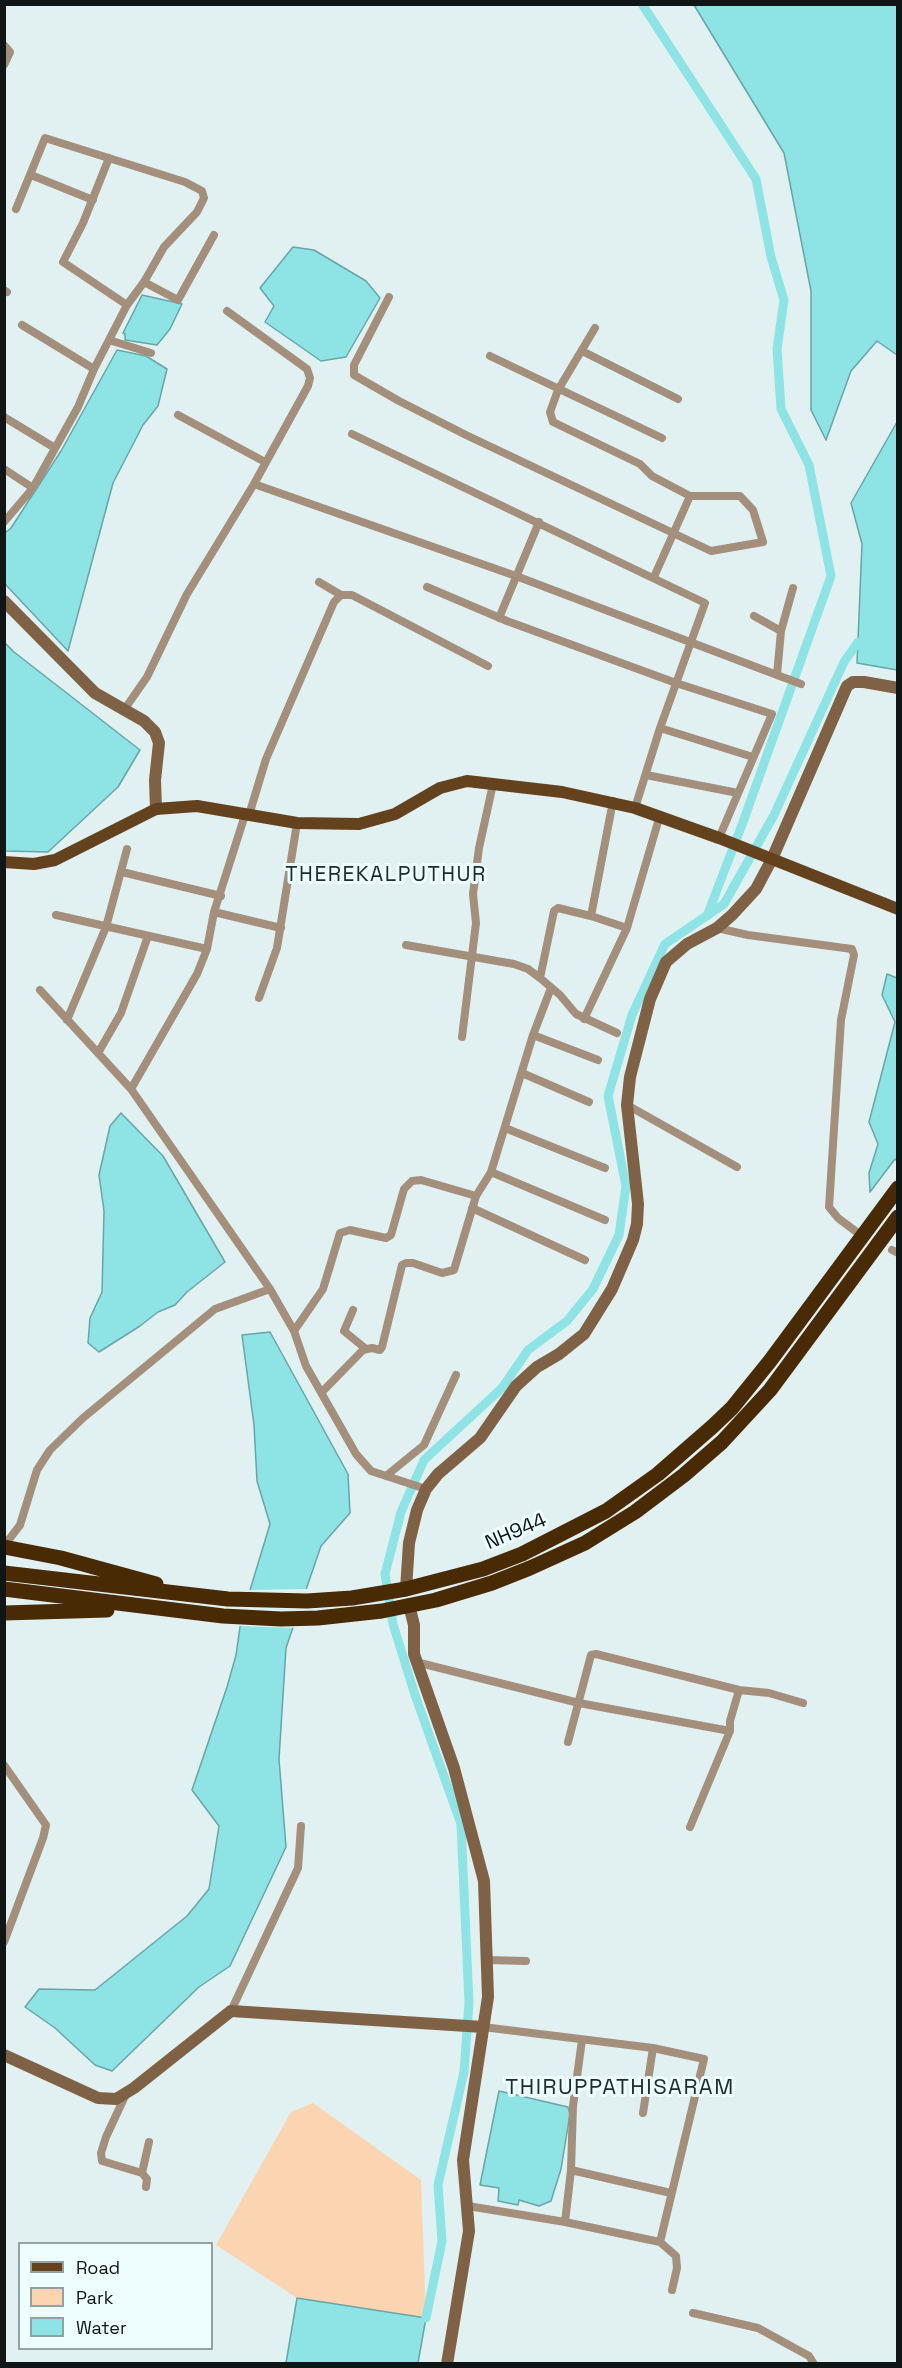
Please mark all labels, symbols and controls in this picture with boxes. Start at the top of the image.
district label: THEREKALPUTHUR [285,862,487,888]
street label: NH944 [482,1509,550,1555]
district label: THIRUPPATHISARAM [505,2075,735,2101]
legend [18,2242,213,2350]
text: Road [76,2256,120,2279]
text: Park [76,2286,113,2309]
text: Water [76,2316,127,2339]

